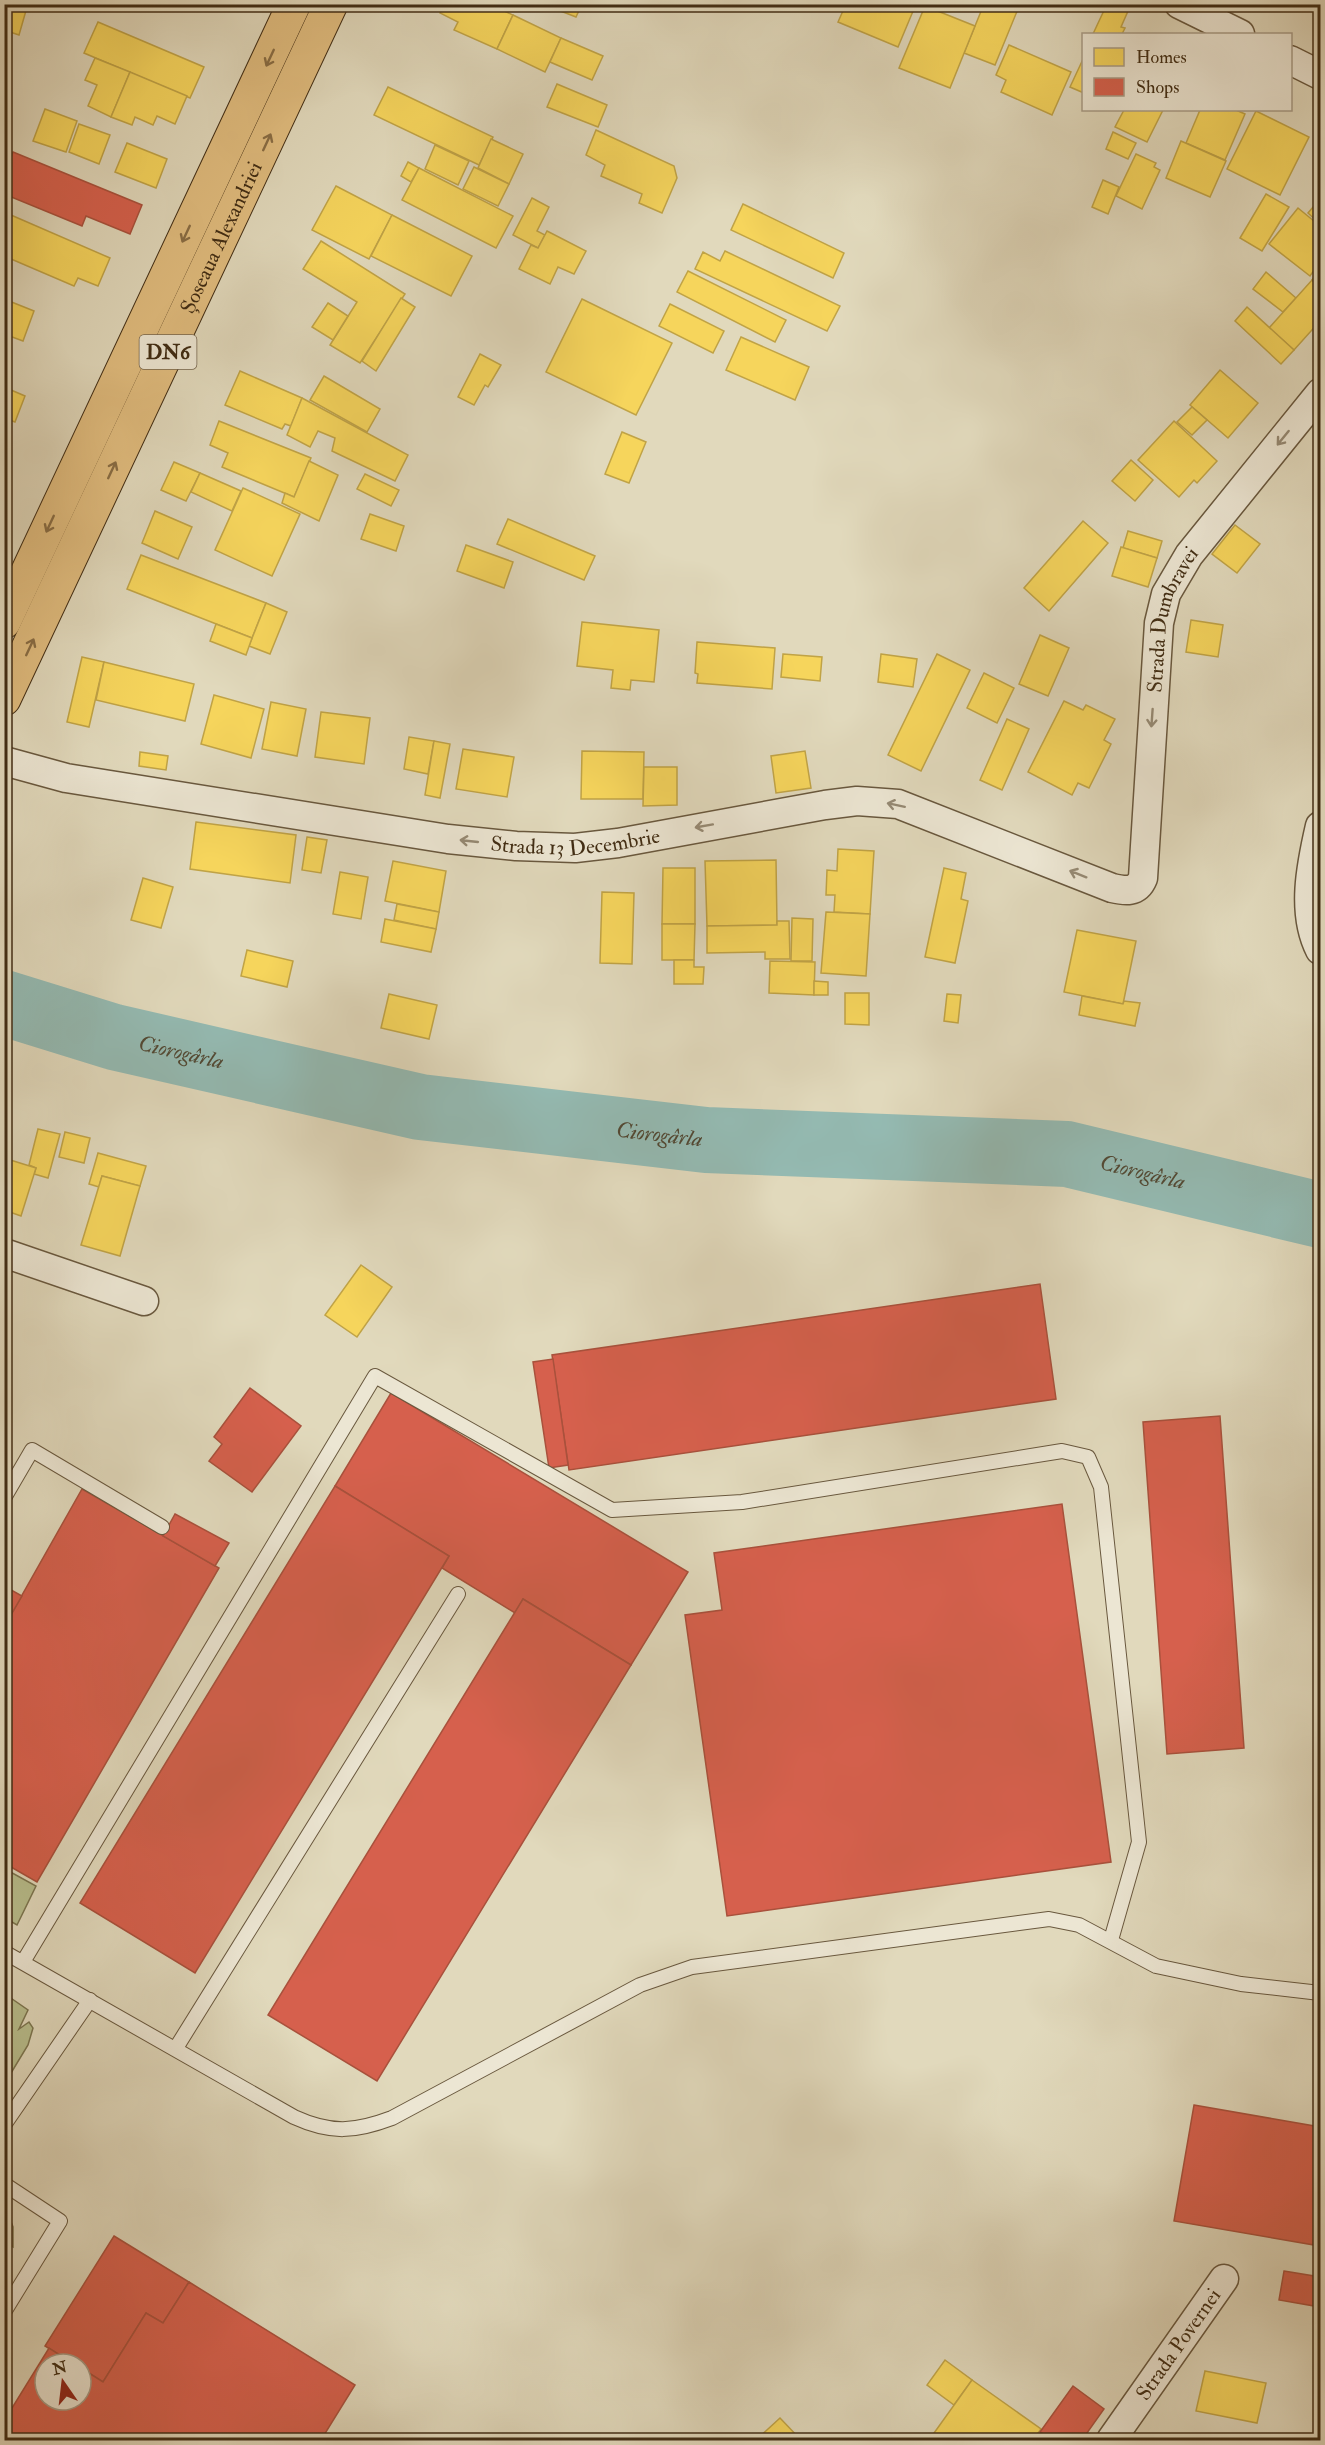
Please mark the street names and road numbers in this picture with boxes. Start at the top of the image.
street label: Șoseaua Alexandriei [174,157,269,318]
road number: DN6 [140,335,196,369]
street label: Strada Dumbravei [1141,540,1204,693]
street label: Strada 13 Decembrie [489,822,662,862]
street label: Strada Povernei [1130,2283,1227,2405]

